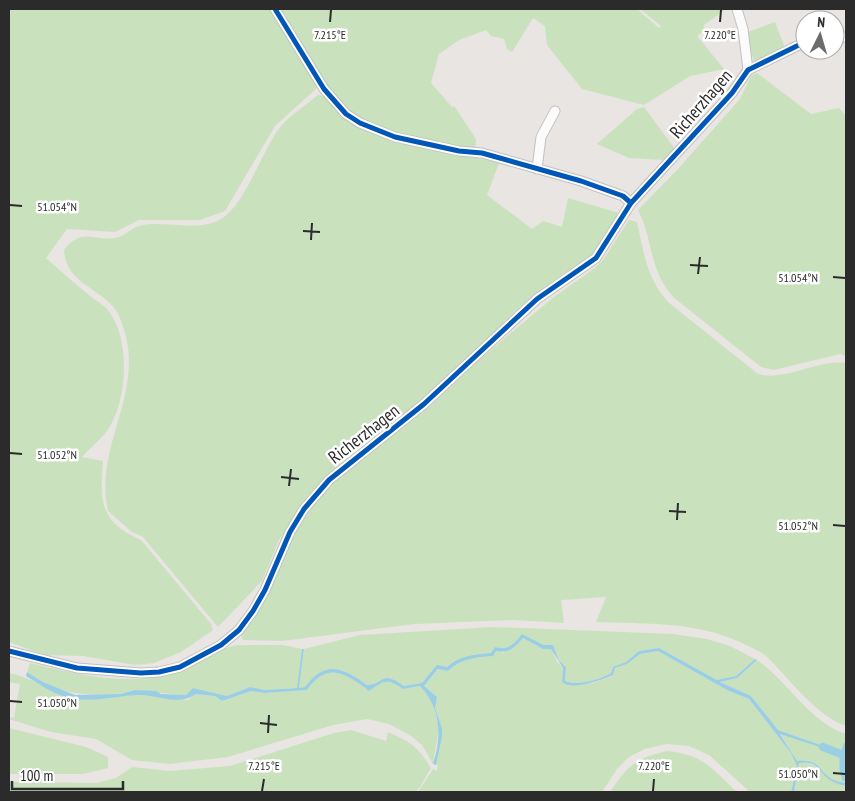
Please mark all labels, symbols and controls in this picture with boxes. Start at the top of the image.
north arrow [795,10,845,60]
text: N [817,13,826,31]
text: 7.215°E [314,27,346,42]
text: 7.220°E [704,27,736,42]
street label: Richerzhagen [664,64,737,143]
text: 51.054°N [37,199,77,214]
text: 51.054°N [778,270,818,285]
street label: Richerzhagen [324,399,404,469]
text: 51.052°N [37,447,77,462]
text: 51.052°N [778,518,818,533]
text: 51.050°N [37,695,77,710]
scale bar [12,758,124,790]
text: 7.215°E [248,758,280,773]
text: 7.220°E [638,758,670,773]
text: 100 m [20,766,53,785]
text: 51.050°N [778,766,818,781]

